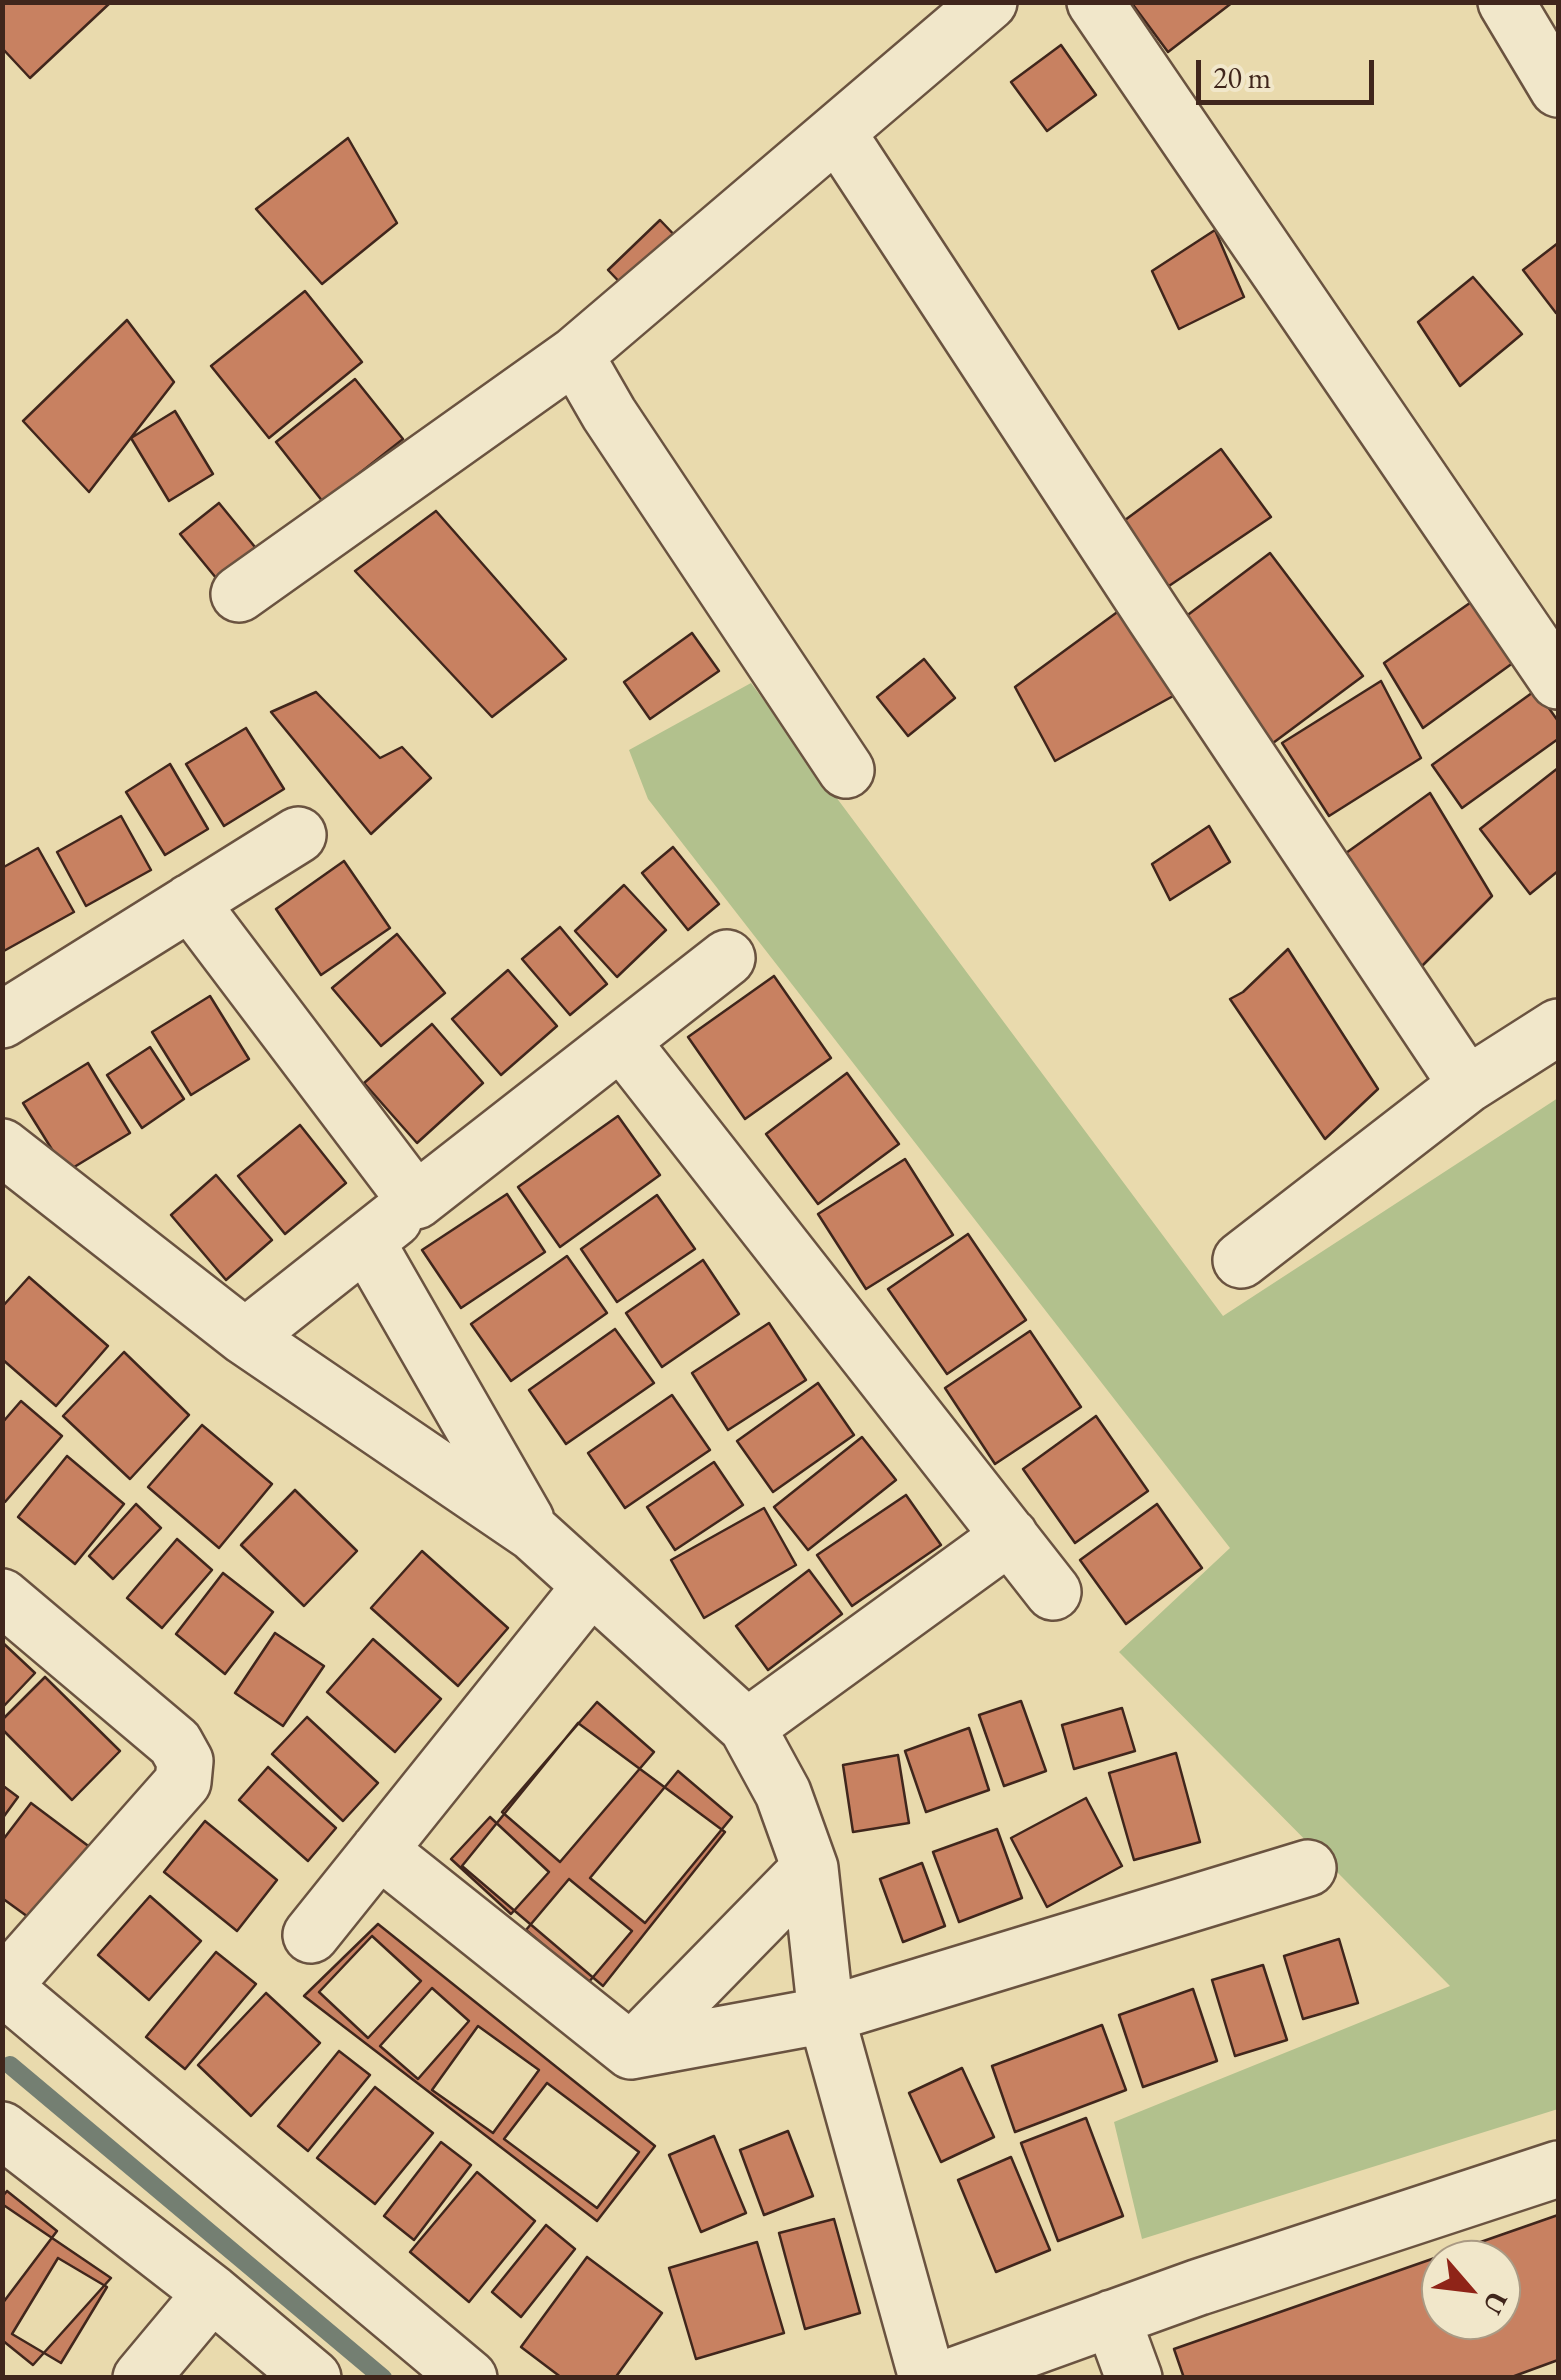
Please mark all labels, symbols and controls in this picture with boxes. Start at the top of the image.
scale bar [1201,40,1378,102]
text: 20 m [1213,58,1271,97]
north arrow [1421,2240,1521,2340]
text: U [1475,2285,1517,2321]

